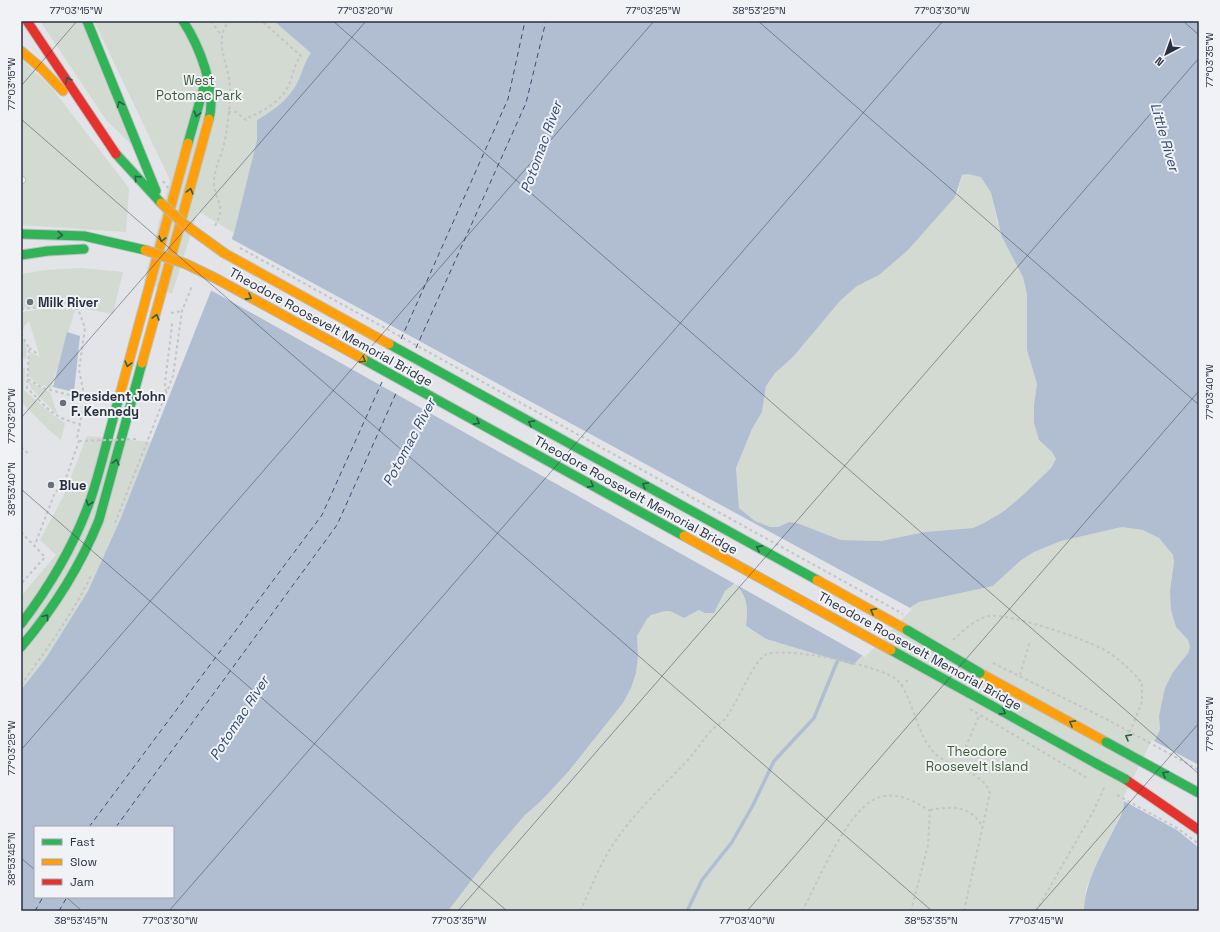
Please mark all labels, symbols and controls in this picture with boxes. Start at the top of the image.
text: 77°03'15"W [49,4,103,17]
text: 77°03'20"W [337,4,393,17]
text: 77°03'25"W [625,4,681,17]
text: 38°53'25"N [732,4,786,17]
text: 77°03'30"W [914,4,970,17]
text: 77°03'35"W [1203,32,1216,88]
north arrow [1146,34,1186,74]
text: N [1152,54,1167,69]
text: 77°03'15"W [5,57,18,111]
park label: West Potomac Park [156,72,242,104]
one-way arrow [65,77,72,84]
water label: Potomac River [516,97,567,195]
one-way arrow [117,101,125,108]
water label: Little River [1147,101,1184,175]
one-way arrow [193,110,202,117]
one-way arrow [135,175,142,183]
one-way arrow [185,188,194,195]
one-way arrow [57,231,63,240]
one-way arrow [158,235,167,242]
street label: Theodore Roosevelt Memorial Bridge [226,264,436,390]
one-way arrow [245,293,252,300]
place label: Milk River [38,294,98,311]
marker: Milk River [25,297,35,307]
one-way arrow [151,313,160,320]
one-way arrow [359,355,366,362]
one-way arrow [124,361,132,368]
text: 77°03'40"W [1203,364,1216,420]
text: 77°03'20"W [5,388,18,444]
place label: President John F. Kennedy [71,388,166,420]
water label: Potomac River [378,394,440,489]
marker: President John F. Kennedy [58,398,68,408]
one-way arrow [473,418,480,425]
one-way arrow [528,420,535,427]
street label: Theodore Roosevelt Memorial Bridge [531,432,741,558]
one-way arrow [111,459,120,466]
text: 38°53'40"N [5,462,18,516]
place label: Blue [59,477,87,494]
marker: Blue [46,480,56,490]
one-way arrow [587,480,594,488]
one-way arrow [642,483,649,490]
one-way arrow [85,499,94,506]
one-way arrow [756,545,763,553]
street label: Theodore Roosevelt Memorial Bridge [815,588,1025,714]
one-way arrow [870,608,877,615]
one-way arrow [41,615,48,622]
water label: Potomac River [205,671,274,763]
text: 77°03'45"W [1203,696,1216,751]
one-way arrow [999,707,1006,715]
text: 77°03'25"W [5,720,18,776]
one-way arrow [1069,721,1076,728]
one-way arrow [1125,735,1132,742]
park label: Theodore Roosevelt Island [926,743,1028,775]
one-way arrow [1162,772,1169,779]
legend [34,826,174,898]
text: 38°53'45"N [5,832,18,886]
text: Fast [70,834,95,850]
text: Slow [70,854,97,870]
text: Jam [70,874,94,890]
text: 38°53'45"N [54,914,108,927]
text: 77°03'30"W [142,914,198,927]
text: 77°03'35"W [431,914,487,927]
text: 77°03'40"W [719,914,775,927]
text: 38°53'35"N [904,914,958,927]
text: 77°03'45"W [1009,914,1064,927]

